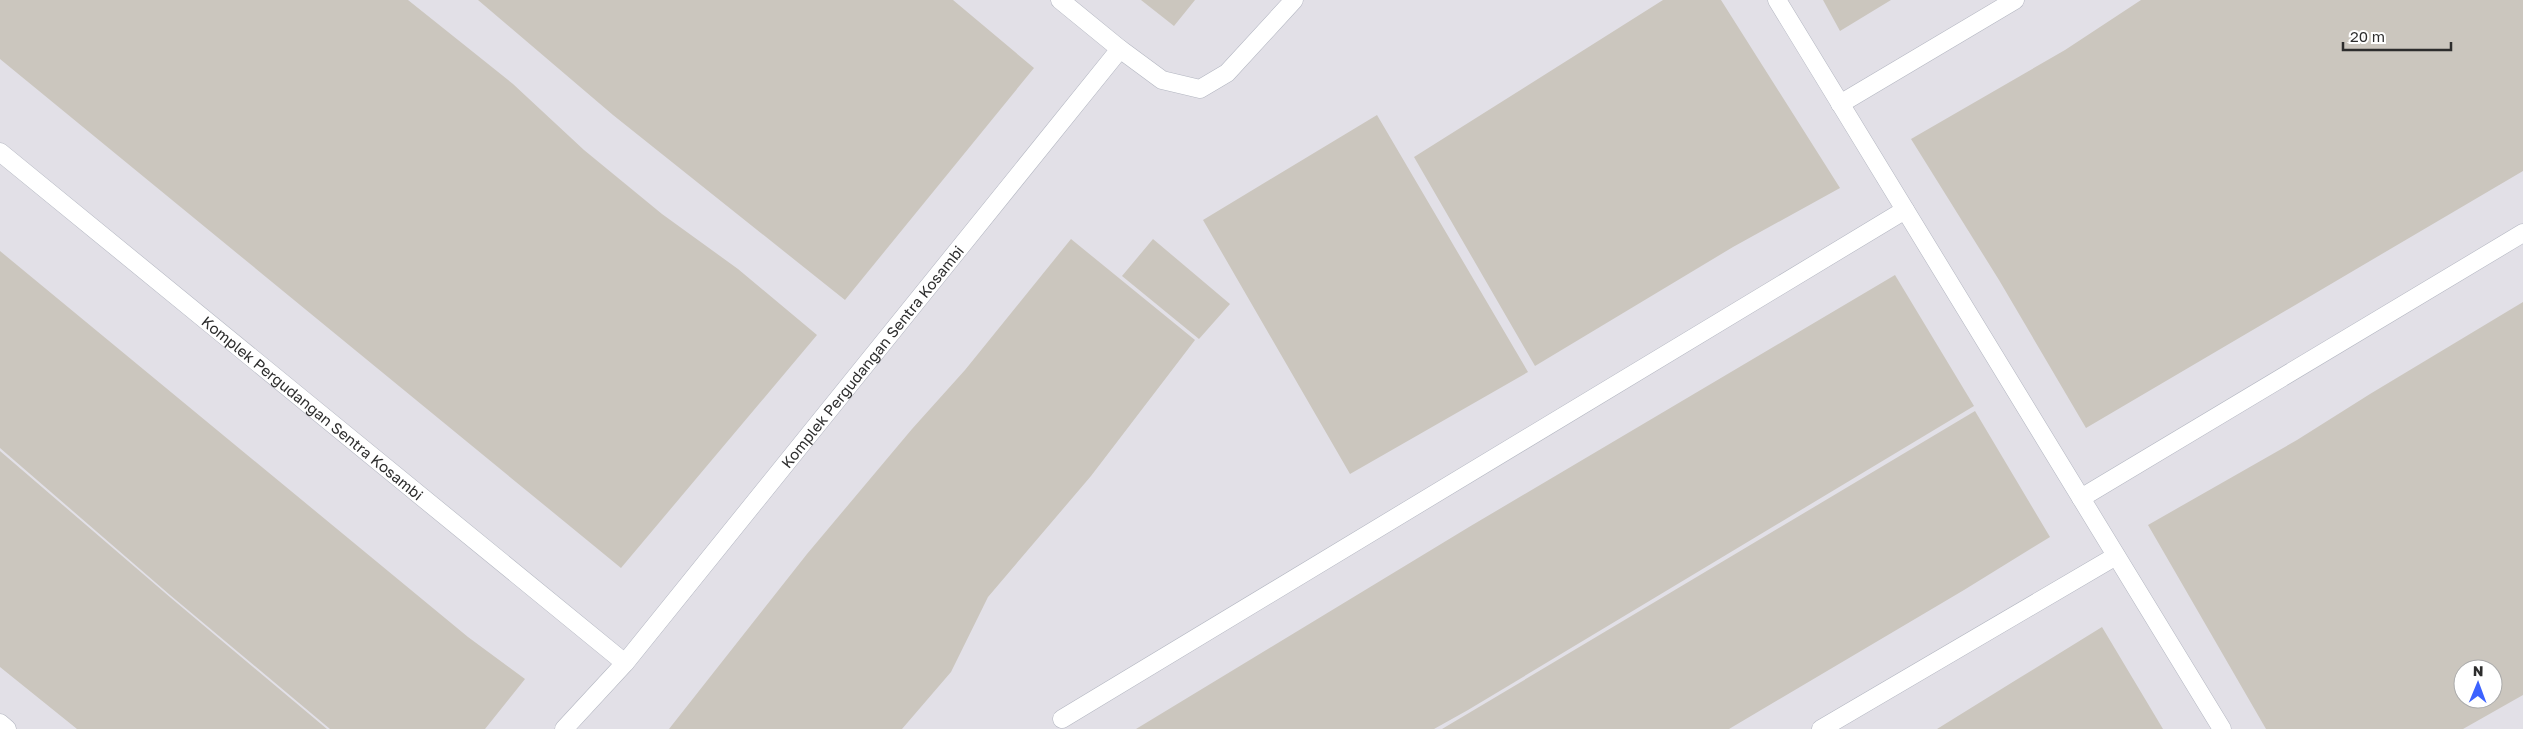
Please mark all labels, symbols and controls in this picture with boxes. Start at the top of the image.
scale bar [2343,20,2450,52]
text: 20 m [2350,27,2385,45]
street label: Komplek Pergudangan Sentra Kosambi [777,242,967,471]
street label: Komplek Pergudangan Sentra Kosambi [198,312,427,504]
north arrow [2453,659,2503,709]
text: N [2473,662,2484,679]

